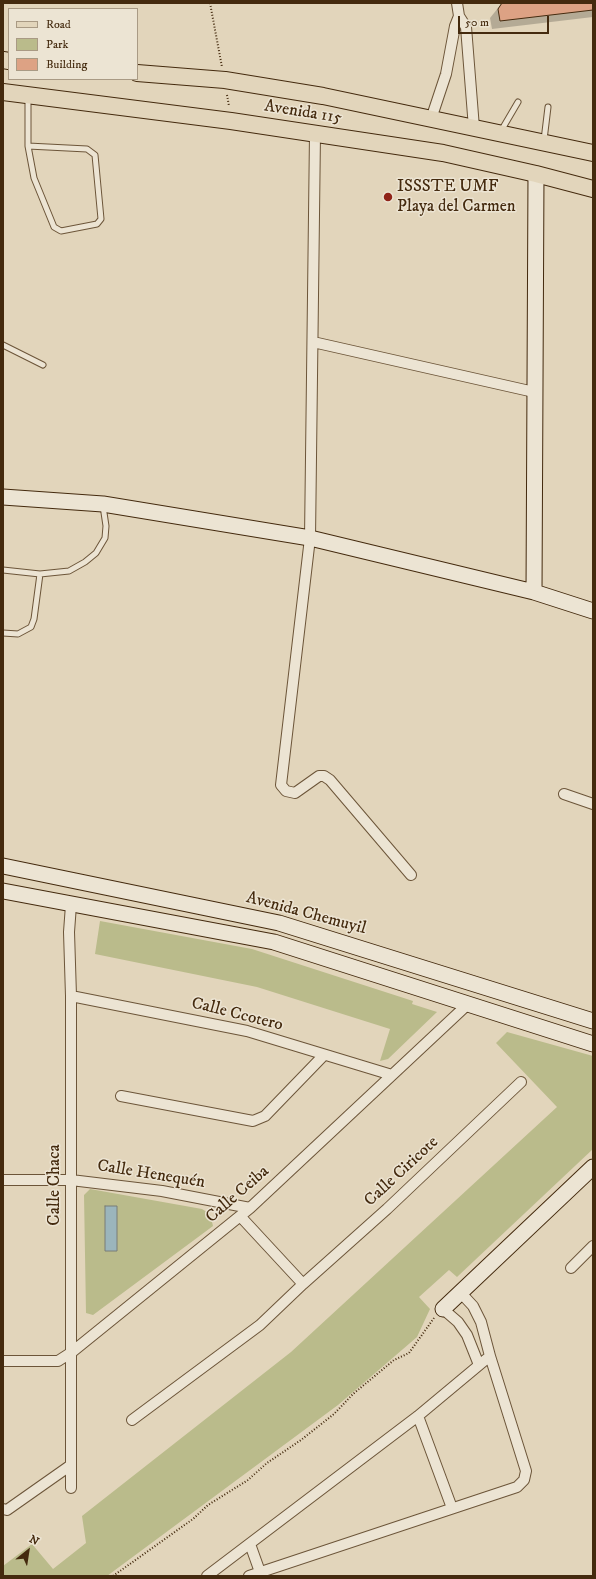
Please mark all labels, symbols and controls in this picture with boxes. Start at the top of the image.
legend [8,8,138,80]
scale bar [460,8,551,34]
text: 50 m [465,15,489,30]
text: Road [46,17,71,32]
text: Park [46,37,68,52]
text: Building [46,57,87,72]
street label: Avenida 115 [263,97,343,129]
place label: ISSSTE UMF Playa del Carmen [397,177,516,217]
marker: ISSSTE UMF Playa del Carmen [382,191,394,203]
street label: Avenida Chemuyil [244,888,368,940]
street label: Calle Ccotero [189,994,285,1036]
street label: Calle Ciricote [361,1133,443,1211]
street label: Calle Chaca [45,1144,65,1226]
street label: Calle Henequén [96,1156,206,1194]
street label: Calle Ceiba [202,1162,274,1228]
north arrow [8,1531,48,1571]
text: N [27,1532,41,1549]

